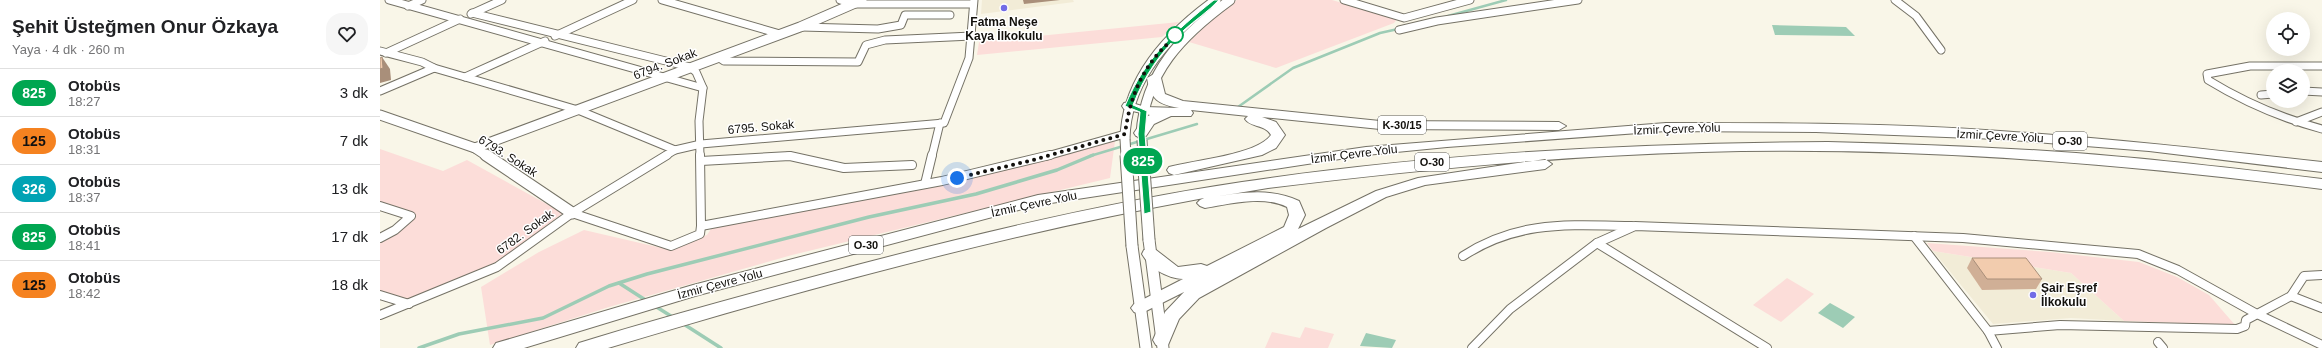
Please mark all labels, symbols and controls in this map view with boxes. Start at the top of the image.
marker: Fatma Neşe Kaya İlkokulu [999,3,1009,13]
map controls [2266,12,2310,108]
button: locate [2266,12,2310,56]
button: heart [326,13,368,55]
place label: Fatma Neşe Kaya İlkokulu [965,15,1043,43]
text: Şehit Üsteğmen Onur Özkaya [12,16,278,37]
unlabelled marker [1166,26,1184,44]
text: Yaya · 4 dk · 260 m [12,42,124,57]
street label: 6794. Sokak [631,45,700,82]
button: layers [2266,64,2310,108]
text: Otobüs [68,77,121,94]
text: 3 dk [340,84,368,101]
text: 825 [22,85,46,101]
text: 18:27 [68,94,101,109]
road number: K-30/15 [1378,116,1426,134]
street label: 6795. Sokak [727,117,796,137]
street label: İzmir Çevre Yolu [1633,120,1721,138]
text: Otobüs [68,125,121,142]
street label: İzmir Çevre Yolu [1956,127,2044,145]
text: 7 dk [340,132,368,149]
street label: 6793. Sokak [476,132,541,180]
road number: O-30 [2053,132,2087,150]
text: 125 [22,133,46,149]
text: 18:31 [68,142,101,157]
street label: İzmir Çevre Yolu [1310,142,1398,166]
line badge: 825 [1120,148,1166,174]
text: 825 [1131,153,1155,169]
road number: O-30 [1415,153,1449,171]
your location [947,168,967,188]
text: Otobüs [68,173,121,190]
text: 13 dk [331,180,368,197]
text: 326 [22,181,46,197]
street label: İzmir Çevre Yolu [990,188,1078,220]
text: 18:37 [68,190,101,205]
street label: 6782. Sokak [494,206,557,257]
text: Otobüs [68,221,121,238]
text: 17 dk [331,228,368,245]
text: 825 [22,229,46,245]
road number: O-30 [849,236,883,254]
text: 18:41 [68,238,101,253]
street label: İzmir Çevre Yolu [676,266,764,302]
text: Otobüs [68,269,121,286]
text: 18 dk [331,276,368,293]
text: 125 [22,277,46,293]
place label: Şair Eşref İlkokulu [2041,281,2098,309]
text: 18:42 [68,286,101,301]
marker: Şair Eşref İlkokulu [2028,290,2038,300]

